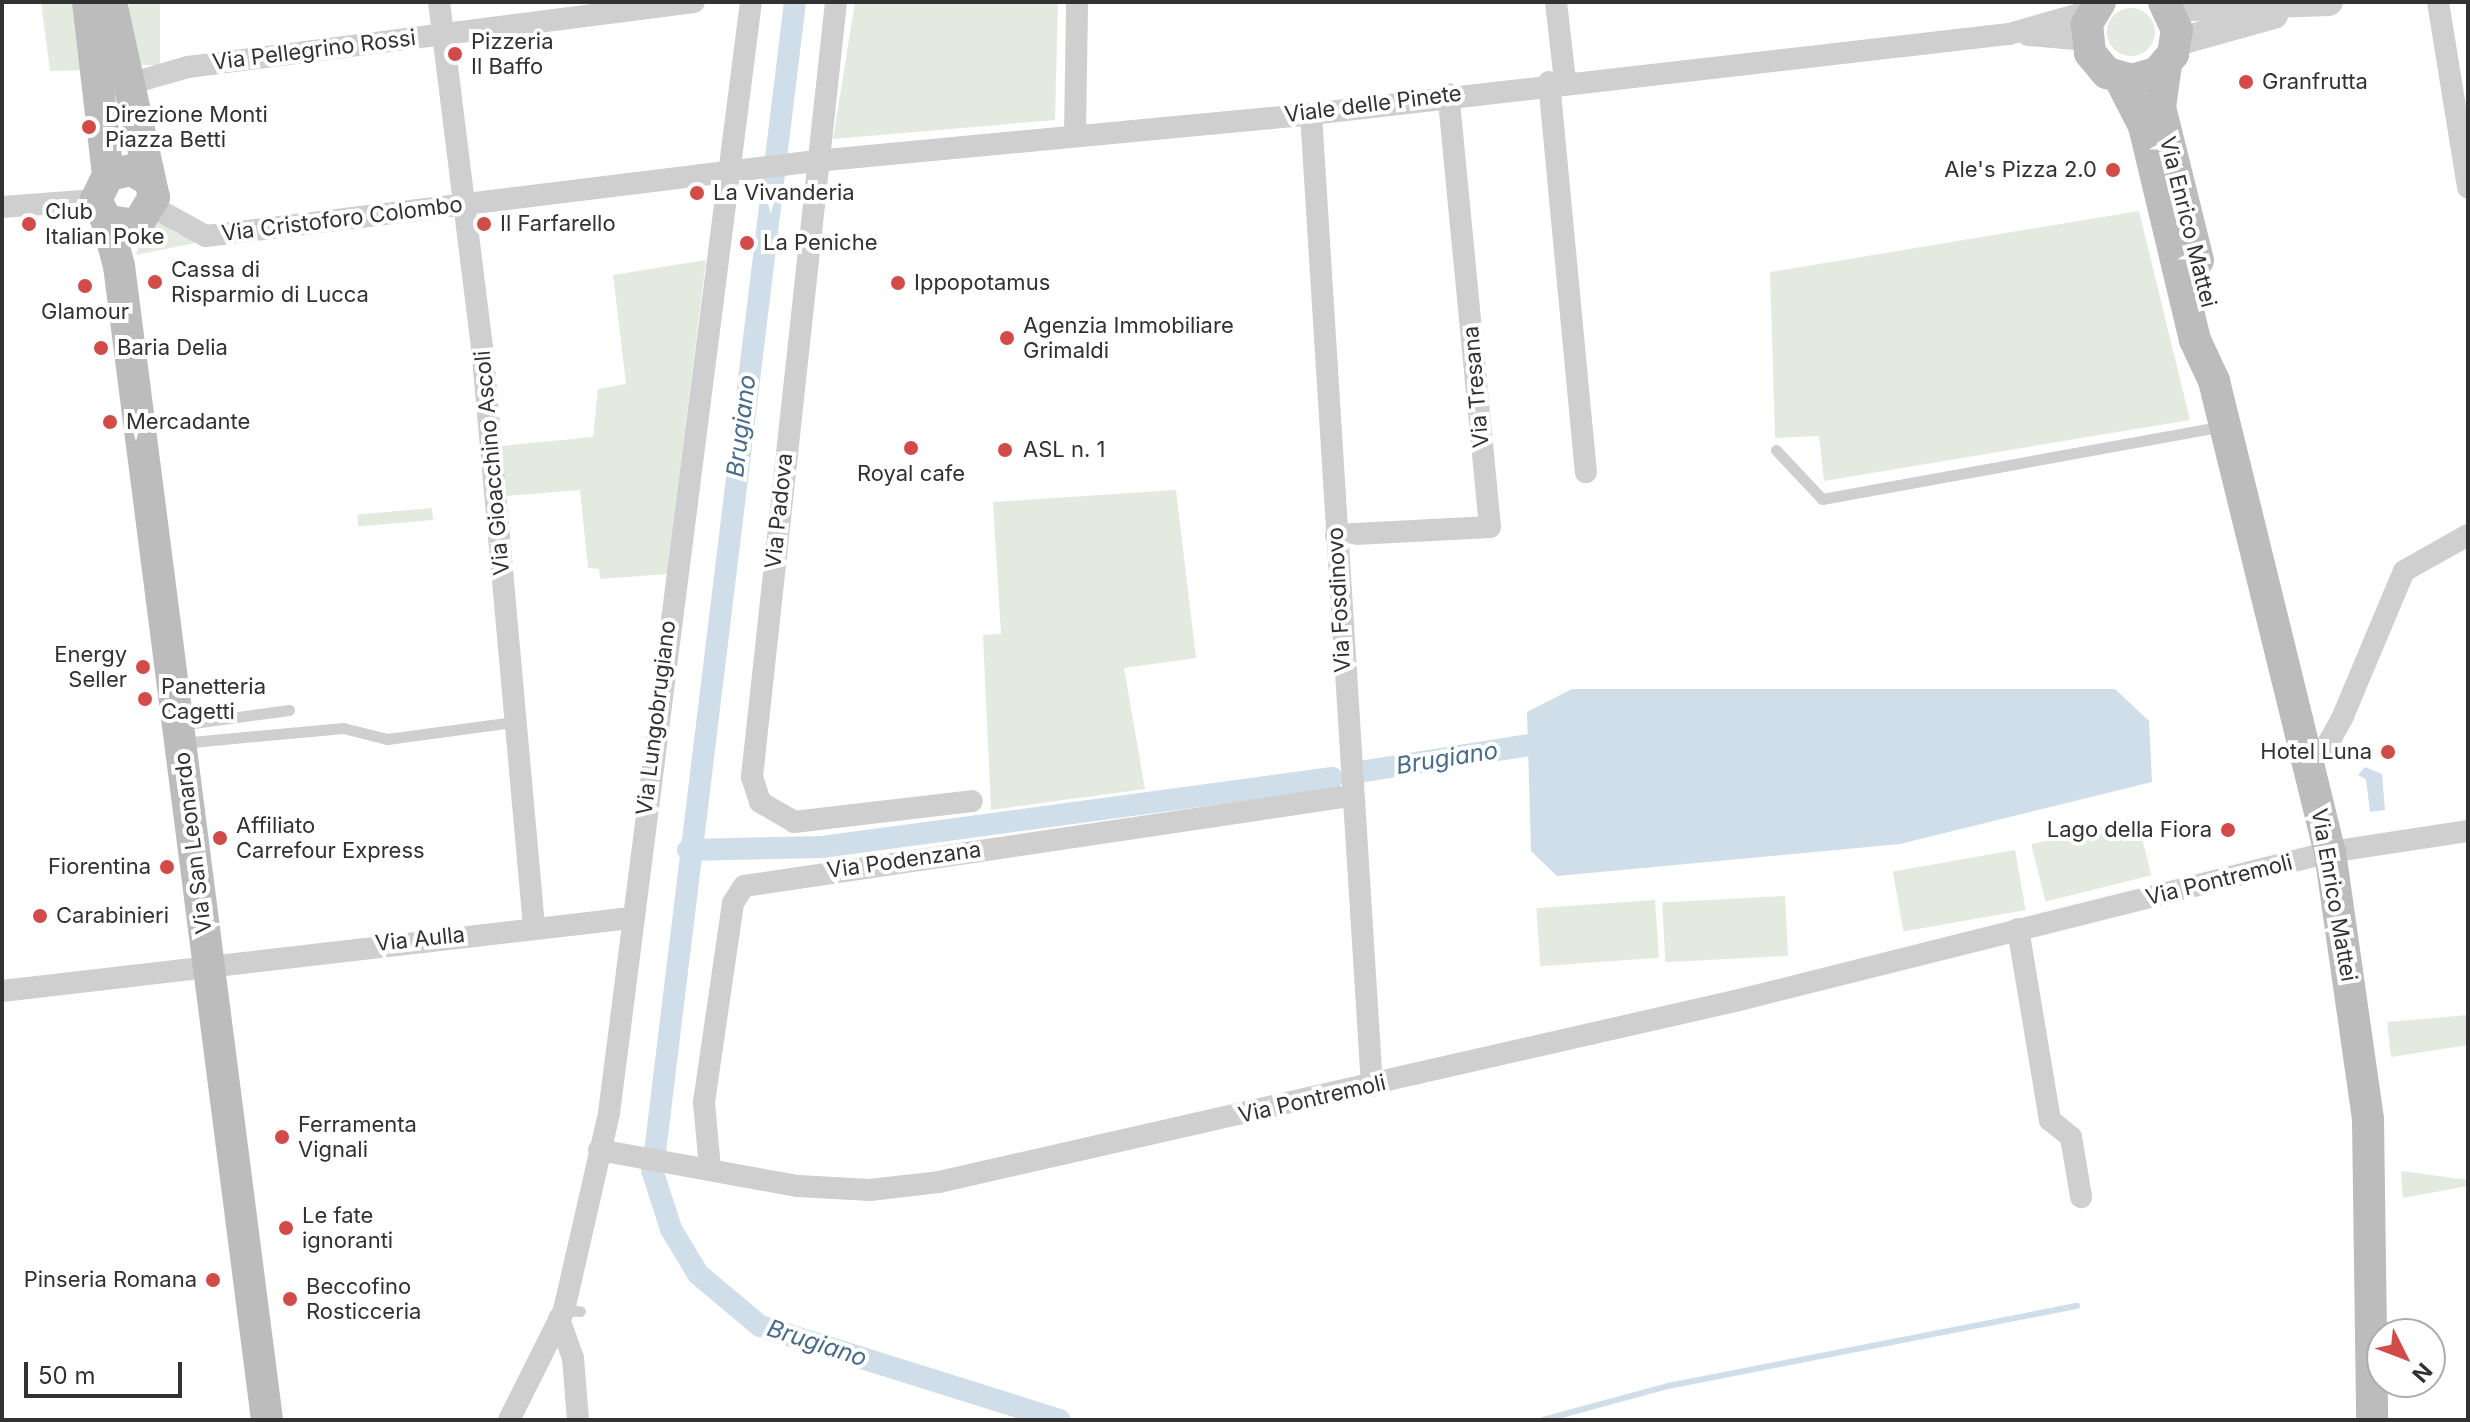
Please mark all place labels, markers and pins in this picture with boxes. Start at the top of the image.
place label: Pizzeria Il Baffo [471,28,553,80]
marker: Pizzeria Il Baffo [446,45,464,63]
place label: Granfrutta [2262,69,2368,95]
marker: Granfrutta [2237,73,2255,91]
place label: Direzione Monti Piazza Betti [105,101,268,152]
marker: Direzione Monti Piazza Betti [80,118,98,136]
place label: Ale's Pizza 2.0 [1944,157,2097,183]
marker: Ale's Pizza 2.0 [2104,161,2122,179]
place label: La Vivanderia [713,180,855,206]
marker: La Vivanderia [688,184,706,202]
place label: Club Italian Poke [45,198,165,250]
place label: Il Farfarello [500,211,616,237]
marker: Club Italian Poke [20,215,38,233]
marker: Il Farfarello [475,215,493,233]
place label: La Peniche [763,230,877,256]
marker: La Peniche [738,234,756,252]
place label: Cassa di Risparmio di Lucca [171,256,369,308]
place label: Ippopotamus [914,270,1050,296]
marker: Cassa di Risparmio di Lucca [146,273,164,291]
marker: Ippopotamus [889,274,907,292]
marker: Glamour [76,277,94,295]
place label: Glamour [41,299,129,325]
place label: Agenzia Immobiliare Grimaldi [1023,312,1234,364]
marker: Agenzia Immobiliare Grimaldi [998,329,1016,347]
place label: Baria Delia [117,335,228,361]
marker: Baria Delia [92,339,110,357]
place label: Mercadante [126,409,250,435]
marker: Mercadante [101,413,119,431]
place label: ASL n. 1 [1023,437,1105,463]
marker: Royal cafe [902,439,920,457]
marker: ASL n. 1 [994,439,1016,461]
place label: Royal cafe [857,461,965,487]
place label: Energy Seller [54,641,127,692]
marker: Energy Seller [134,658,152,676]
place label: Panetteria Cagetti [161,673,266,724]
marker: Panetteria Cagetti [136,690,154,708]
place label: Hotel Luna [2260,739,2372,765]
marker: Hotel Luna [2379,743,2397,761]
place label: Affiliato Carrefour Express [236,812,425,864]
place label: Lago della Fiora [2047,817,2212,843]
marker: Lago della Fiora [2219,821,2237,839]
marker: Affiliato Carrefour Express [211,829,229,847]
place label: Fiorentina [48,854,151,880]
marker: Fiorentina [158,858,176,876]
place label: Carabinieri [56,903,169,929]
marker: Carabinieri [31,907,49,925]
place label: Ferramenta Vignali [298,1111,417,1162]
marker: Ferramenta Vignali [273,1128,291,1146]
place label: Le fate ignoranti [302,1202,393,1254]
marker: Le fate ignoranti [277,1219,295,1237]
place label: Pinseria Romana [24,1267,197,1293]
marker: Pinseria Romana [204,1271,222,1289]
place label: Beccofino Rosticceria [306,1273,421,1324]
marker: Beccofino Rosticceria [281,1290,299,1308]

